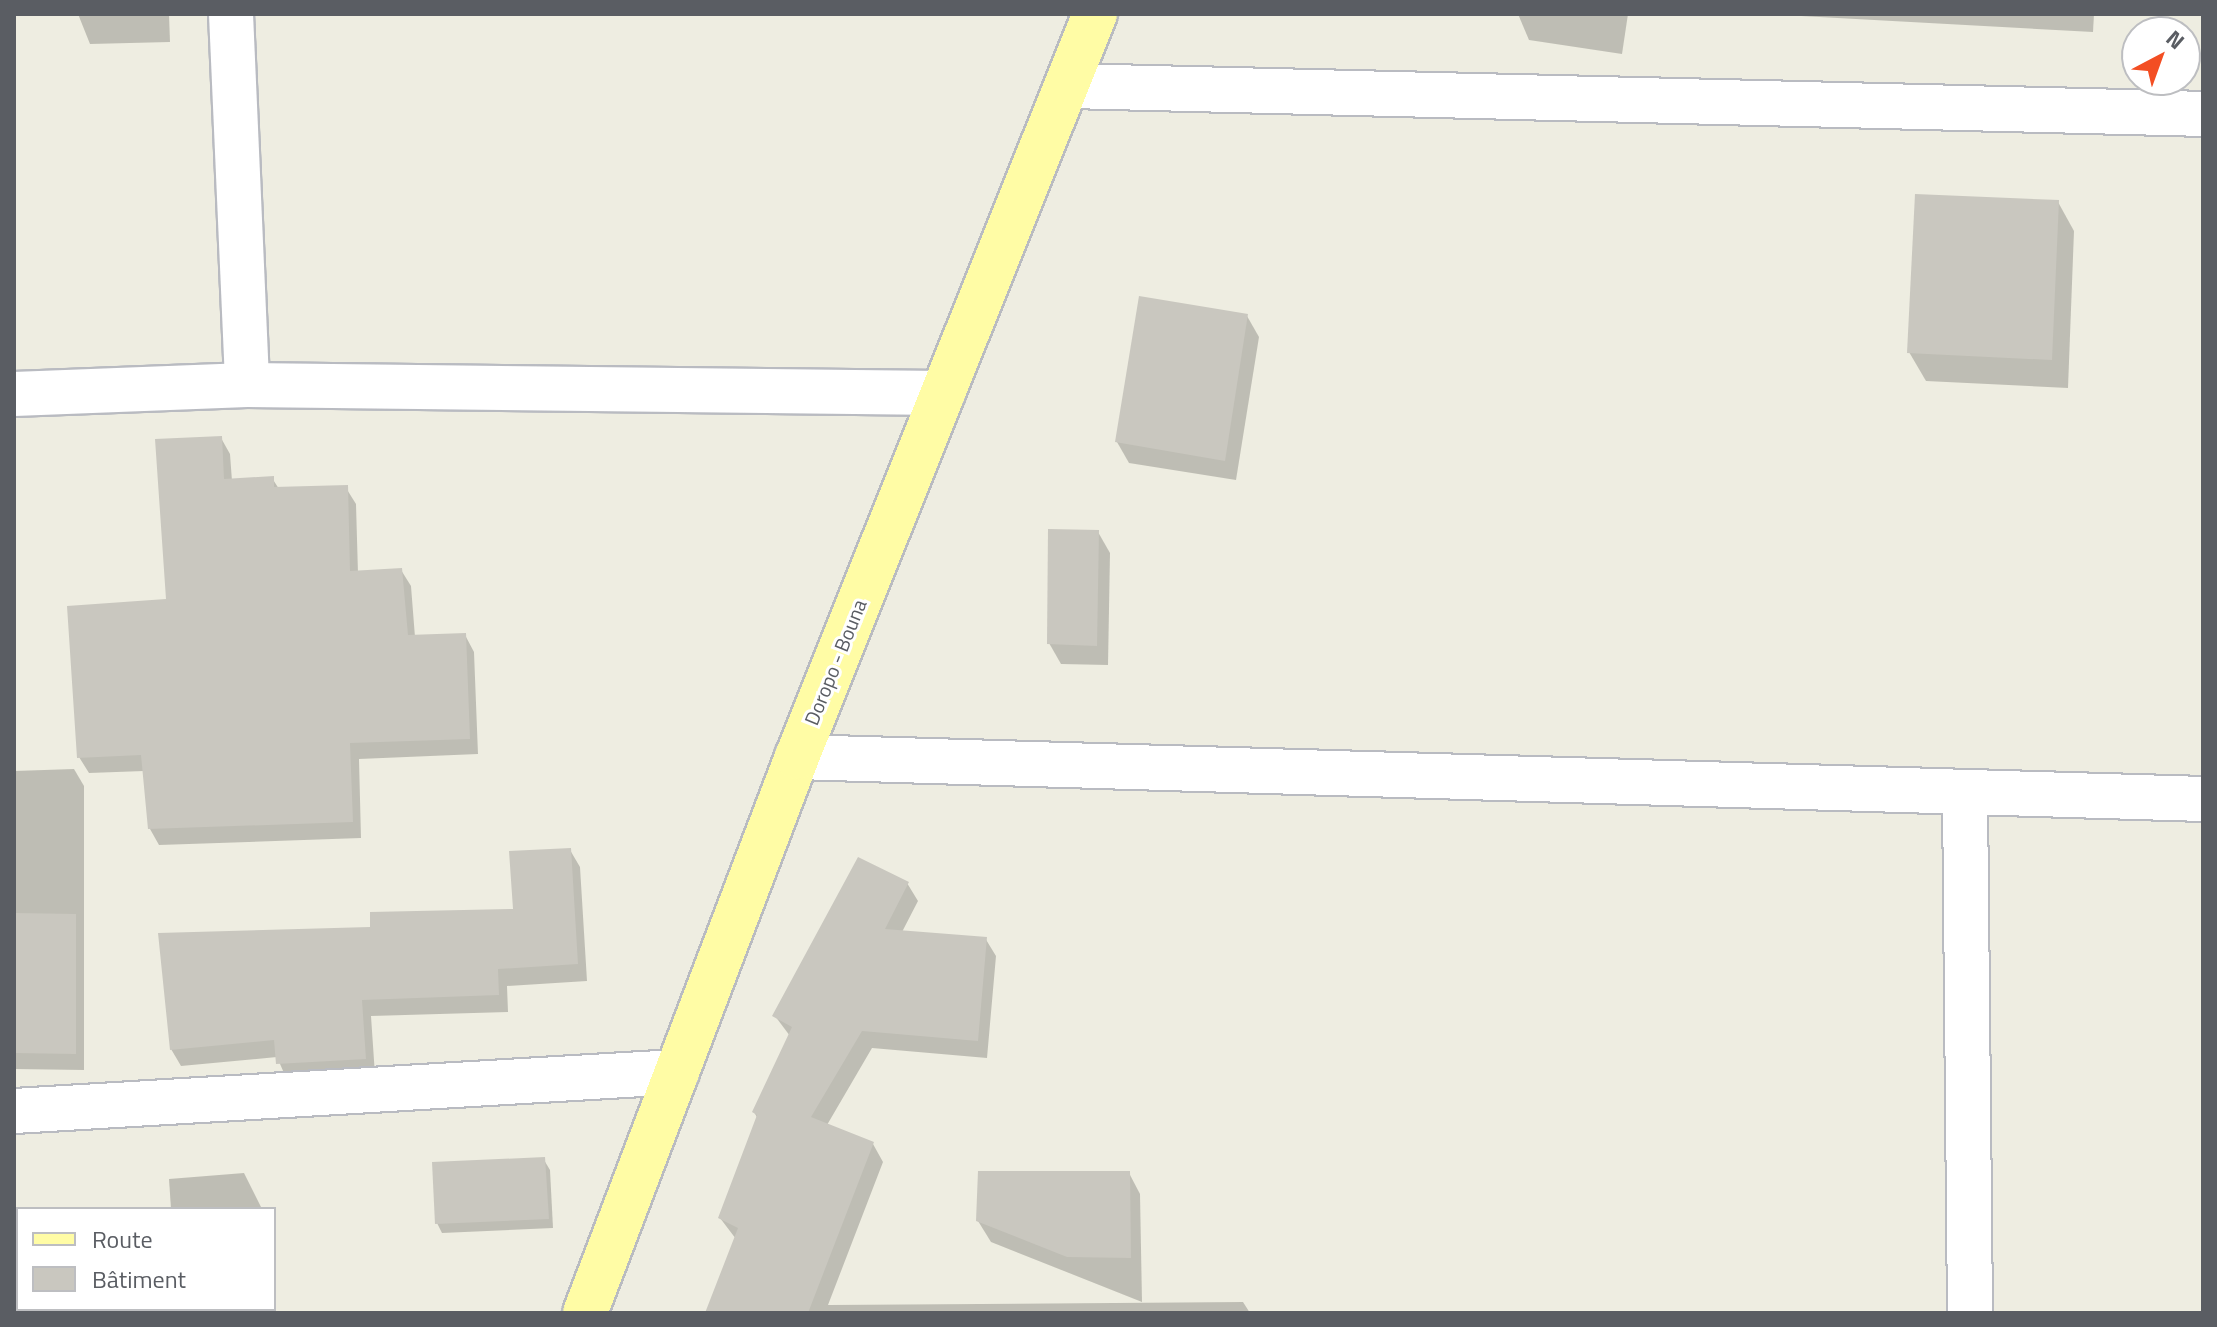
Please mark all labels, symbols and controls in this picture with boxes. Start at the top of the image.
north arrow [2121,16,2201,96]
text: N [2159,22,2192,57]
street label: Doropo - Bouna [799,596,871,728]
legend [16,1207,276,1311]
text: Route [92,1221,153,1257]
text: Bâtiment [92,1261,186,1297]

